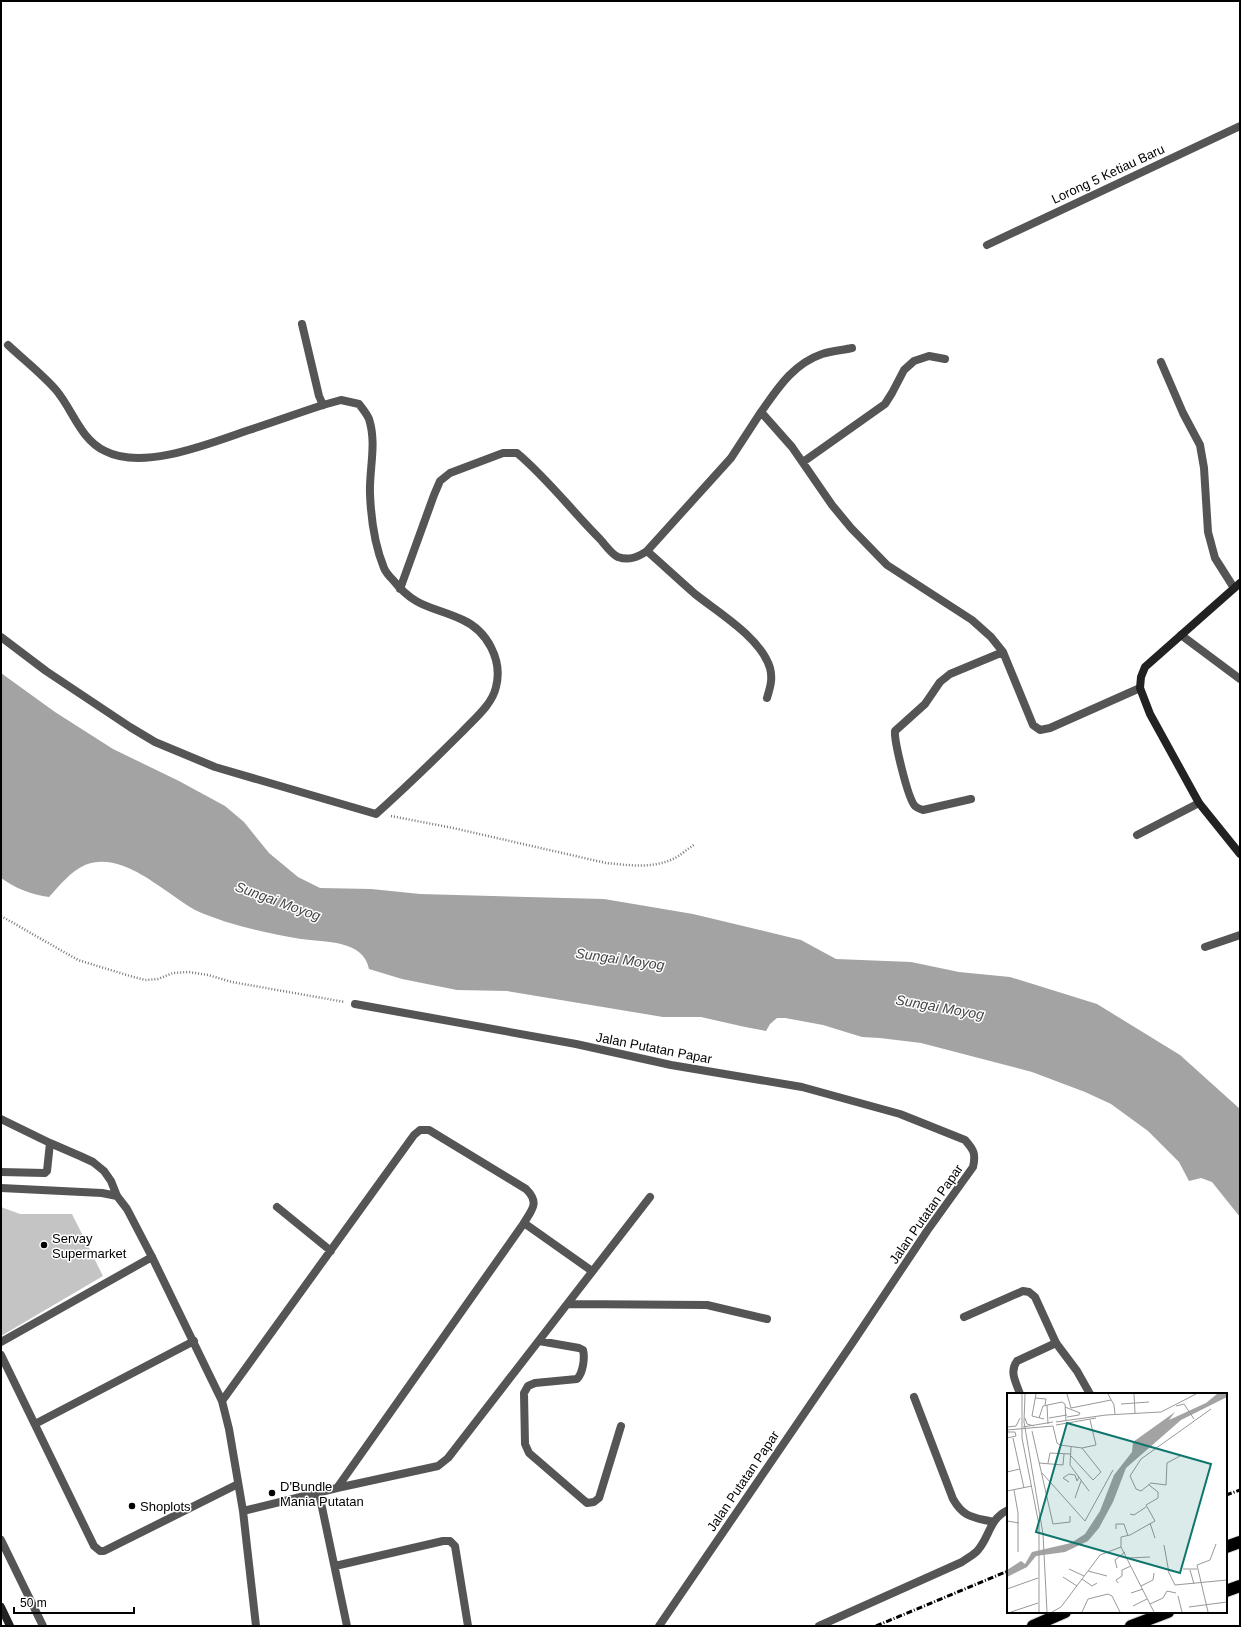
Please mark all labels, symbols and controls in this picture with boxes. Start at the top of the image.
street label: Lorong 5 Ketiau Baru [1049,141,1167,207]
water label: Sungai Moyog [233,878,323,924]
water label: Sungai Moyog [575,945,666,973]
water label: Sungai Moyog [895,991,986,1023]
street label: Jalan Putatan Papar [595,1029,714,1067]
street label: Jalan Putatan Papar [886,1161,966,1267]
place label: Servay Supermarket [52,1231,127,1261]
marker: Servay Supermarket [39,1240,49,1250]
inset map [1007,1393,1227,1613]
street label: Jalan Putatan Papar [704,1427,783,1534]
place label: D'Bundle Mania Putatan [280,1479,364,1509]
marker: D'Bundle Mania Putatan [267,1488,277,1498]
place label: Shoplots [140,1499,191,1514]
marker: Shoplots [127,1501,137,1511]
scale bar [14,1589,134,1615]
text: 50 m [20,1596,47,1610]

